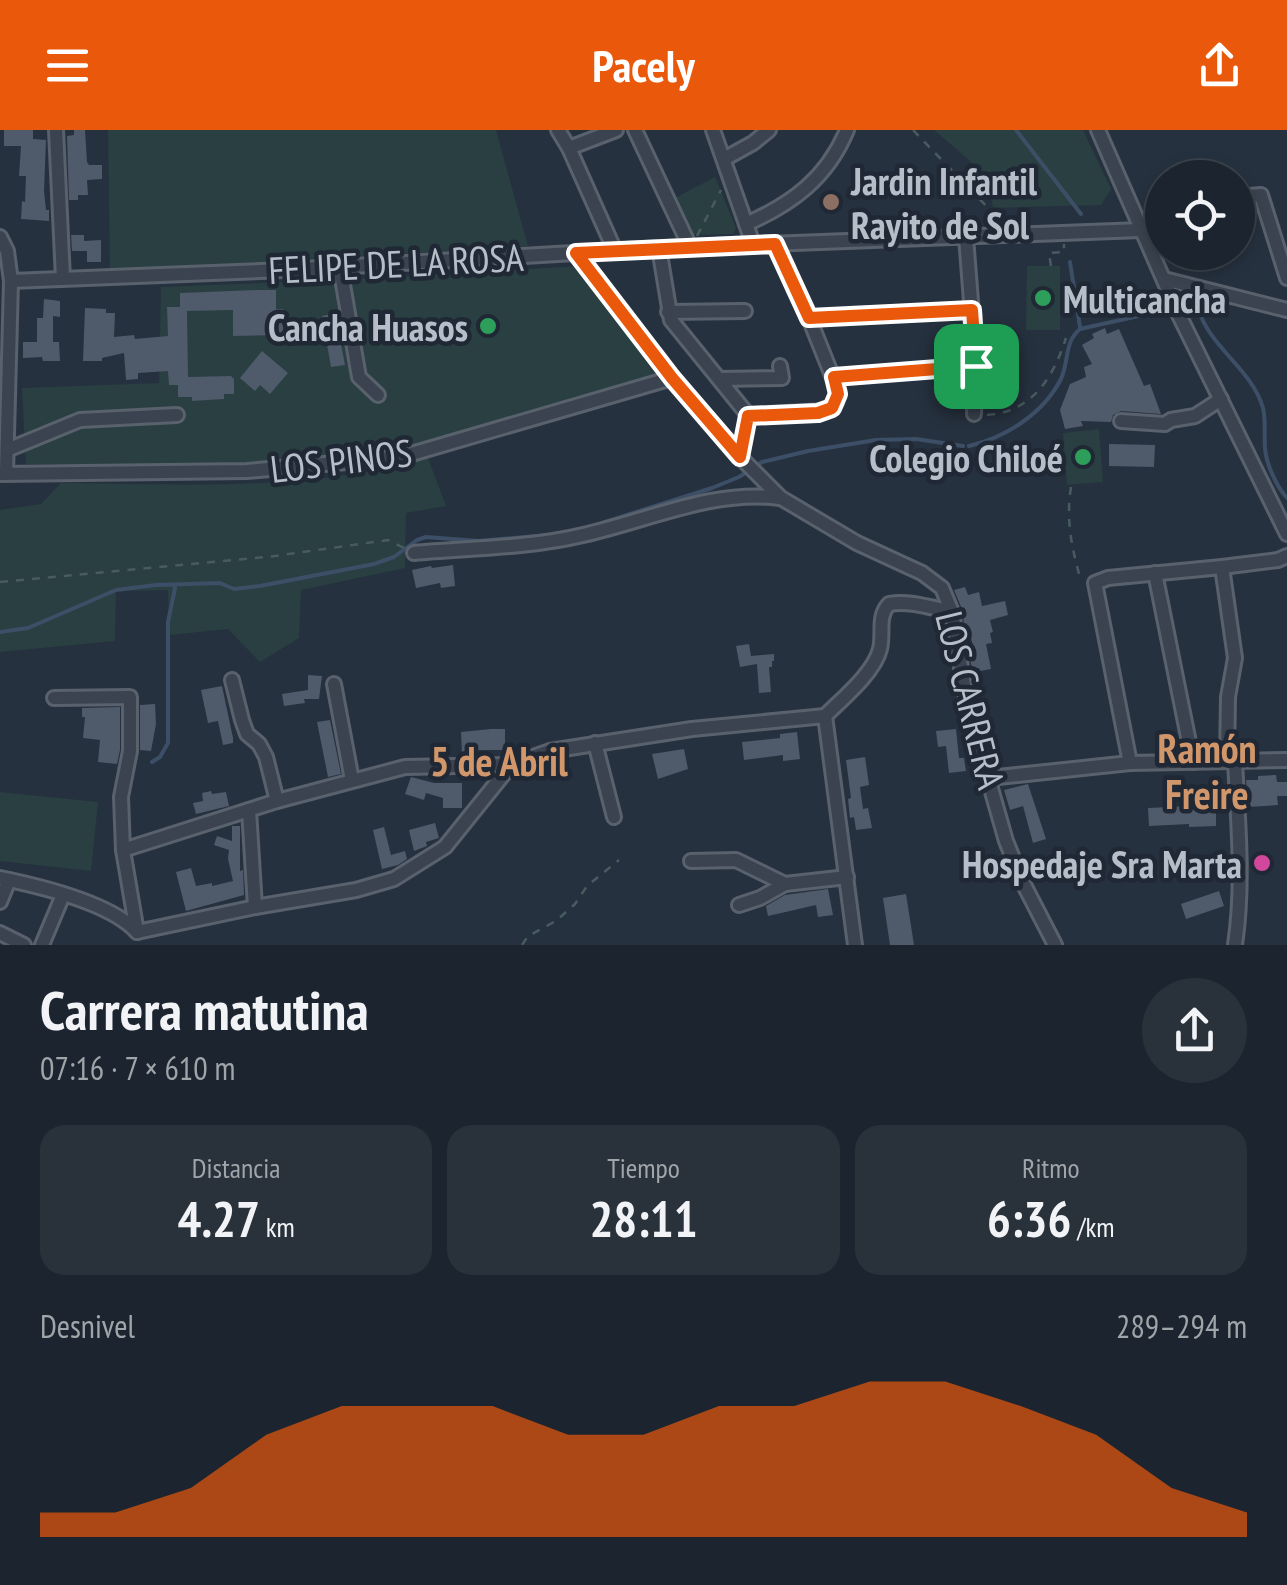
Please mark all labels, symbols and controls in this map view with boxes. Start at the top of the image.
text: Pacely [592,36,695,94]
icon: menu [40,38,95,93]
icon: share [1192,38,1247,93]
place label: Jardin Infantil Rayito de Sol [850,156,1038,249]
map controls [1145,160,1255,270]
button: locate [1145,160,1255,270]
marker: Jardin Infantil Rayito de Sol [820,191,842,213]
street label: FELIPE DE LA ROSA [267,232,525,294]
place label: Multicancha [1063,274,1226,323]
marker: Multicancha [1032,287,1054,309]
place label: Cancha Huasos [268,302,468,351]
marker: Cancha Huasos [477,315,499,337]
pin [934,324,1019,409]
icon: arrive [949,339,1004,394]
street label: LOS PINOS [267,427,415,493]
place label: Colegio Chiloé [869,433,1063,482]
marker: Colegio Chiloé [1072,446,1094,468]
street label: LOS CARRERA [925,606,1017,794]
district label: Ramón Freire [1158,722,1256,820]
district label: 5 de Abril [430,735,568,787]
place label: Hospedaje Sra Marta [962,839,1242,888]
marker: Hospedaje Sra Marta [1251,852,1273,874]
text: Carrera matutina [40,974,369,1045]
button: share [1142,978,1247,1083]
text: 07:16 · 7 × 610 m [40,1047,235,1089]
text: Distancia [192,1149,281,1186]
text: Tiempo [607,1149,680,1186]
text: Ritmo [1022,1149,1080,1186]
text: 4.27 [177,1186,260,1251]
text: 28:11 [589,1186,698,1251]
text: 6:36 [987,1186,1071,1251]
text: km [260,1208,295,1245]
text: /km [1071,1208,1115,1245]
text: Desnivel [40,1305,135,1347]
text: 289–294 m [1116,1305,1247,1347]

